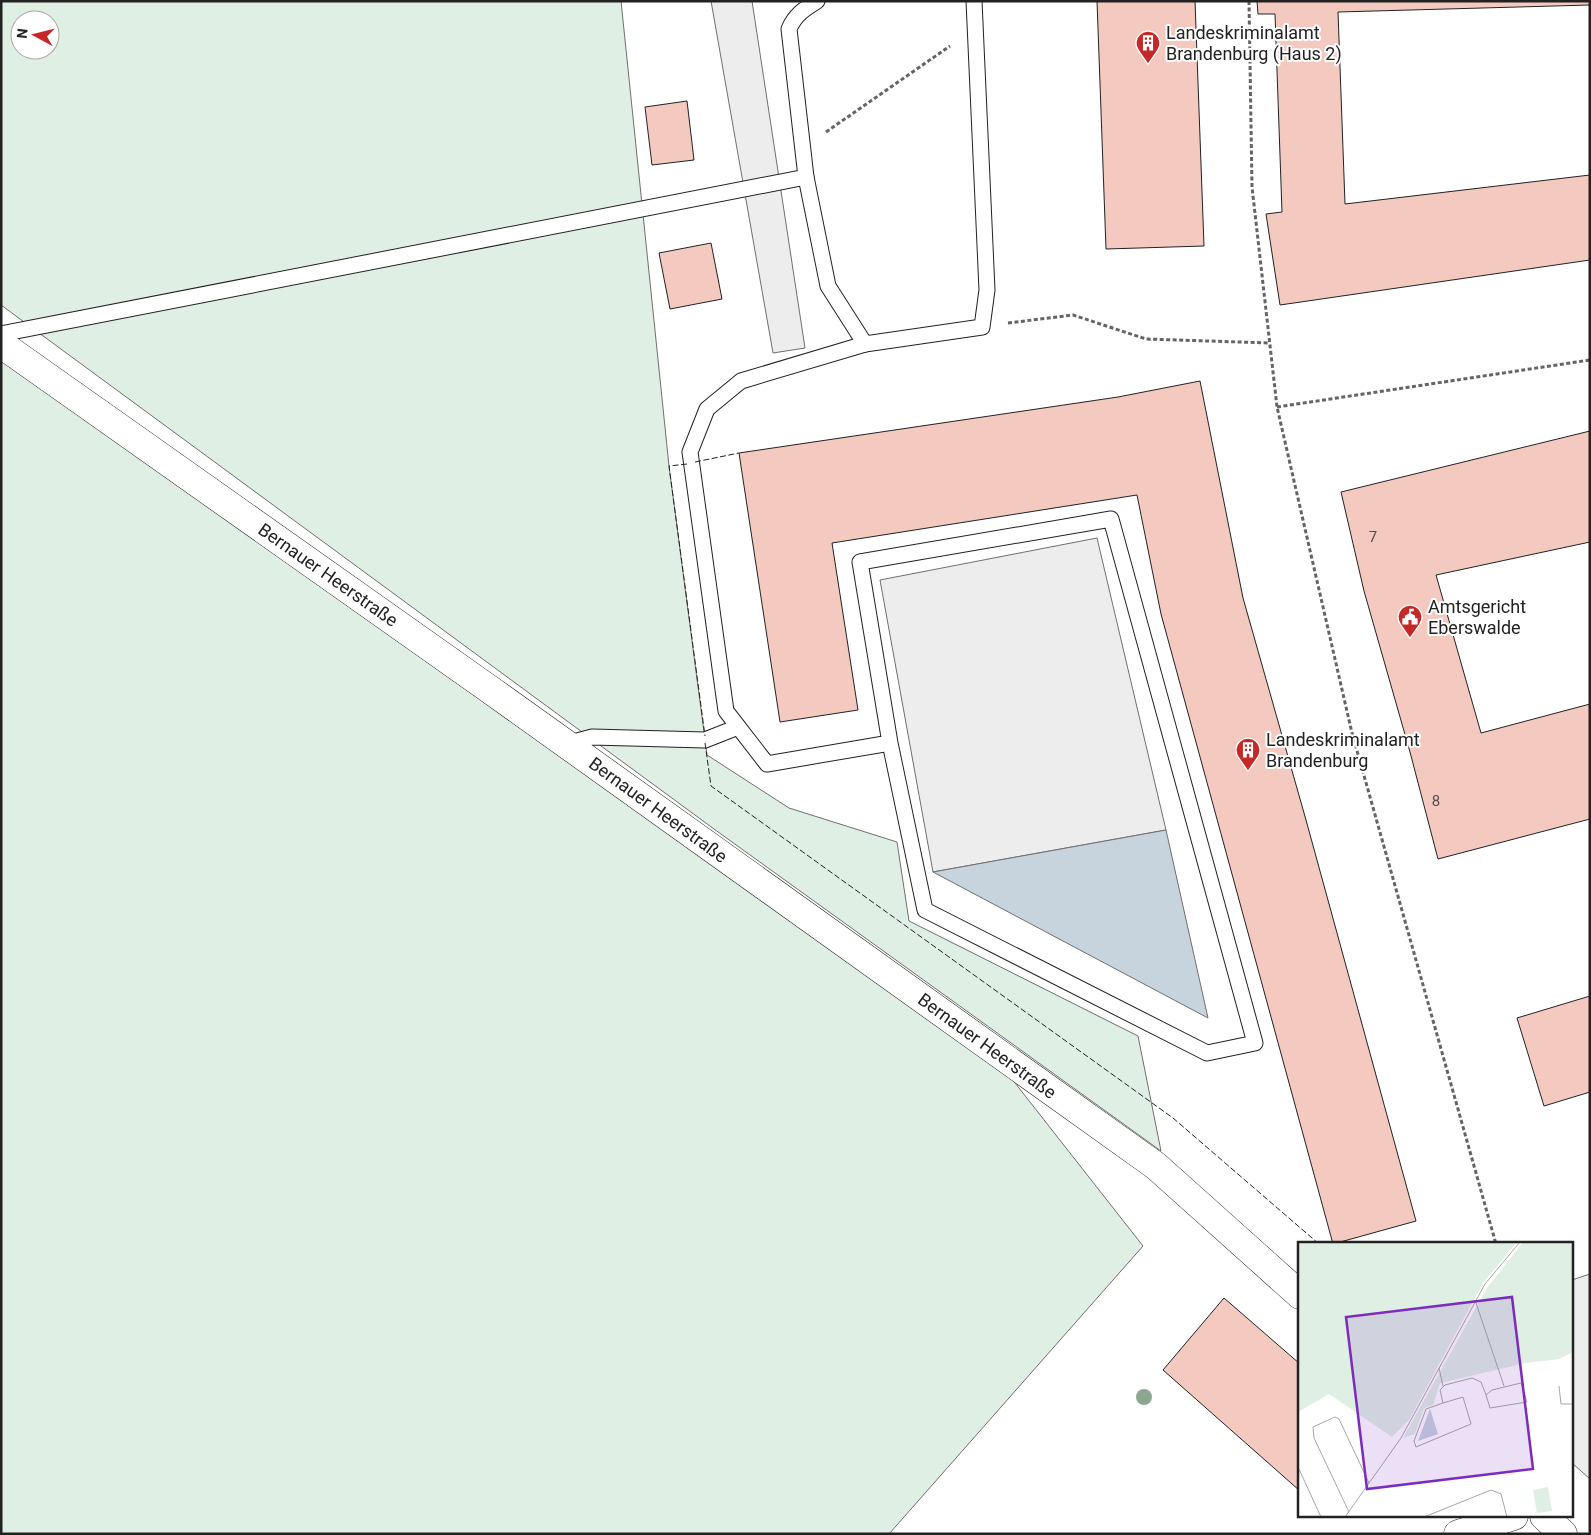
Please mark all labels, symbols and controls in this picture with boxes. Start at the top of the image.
north arrow [10,10,60,60]
place label: Landeskriminalamt Brandenburg (Haus 2) [1166,22,1342,65]
text: N [14,28,31,39]
building icon: Landeskriminalamt Brandenburg (Haus 2) [1135,30,1161,64]
street label: Bernauer Heerstraße [254,518,402,631]
house number: 7 [1369,528,1377,546]
place label: Amtsgericht Eberswalde [1428,596,1526,638]
public building icon: Amtsgericht Eberswalde [1397,604,1423,638]
place label: Landeskriminalamt Brandenburg [1266,729,1420,771]
building icon: Landeskriminalamt Brandenburg [1235,737,1261,771]
street label: Bernauer Heerstraße [585,752,731,867]
house number: 8 [1432,792,1440,810]
street label: Bernauer Heerstraße [914,988,1060,1103]
inset map [1298,1242,1574,1518]

